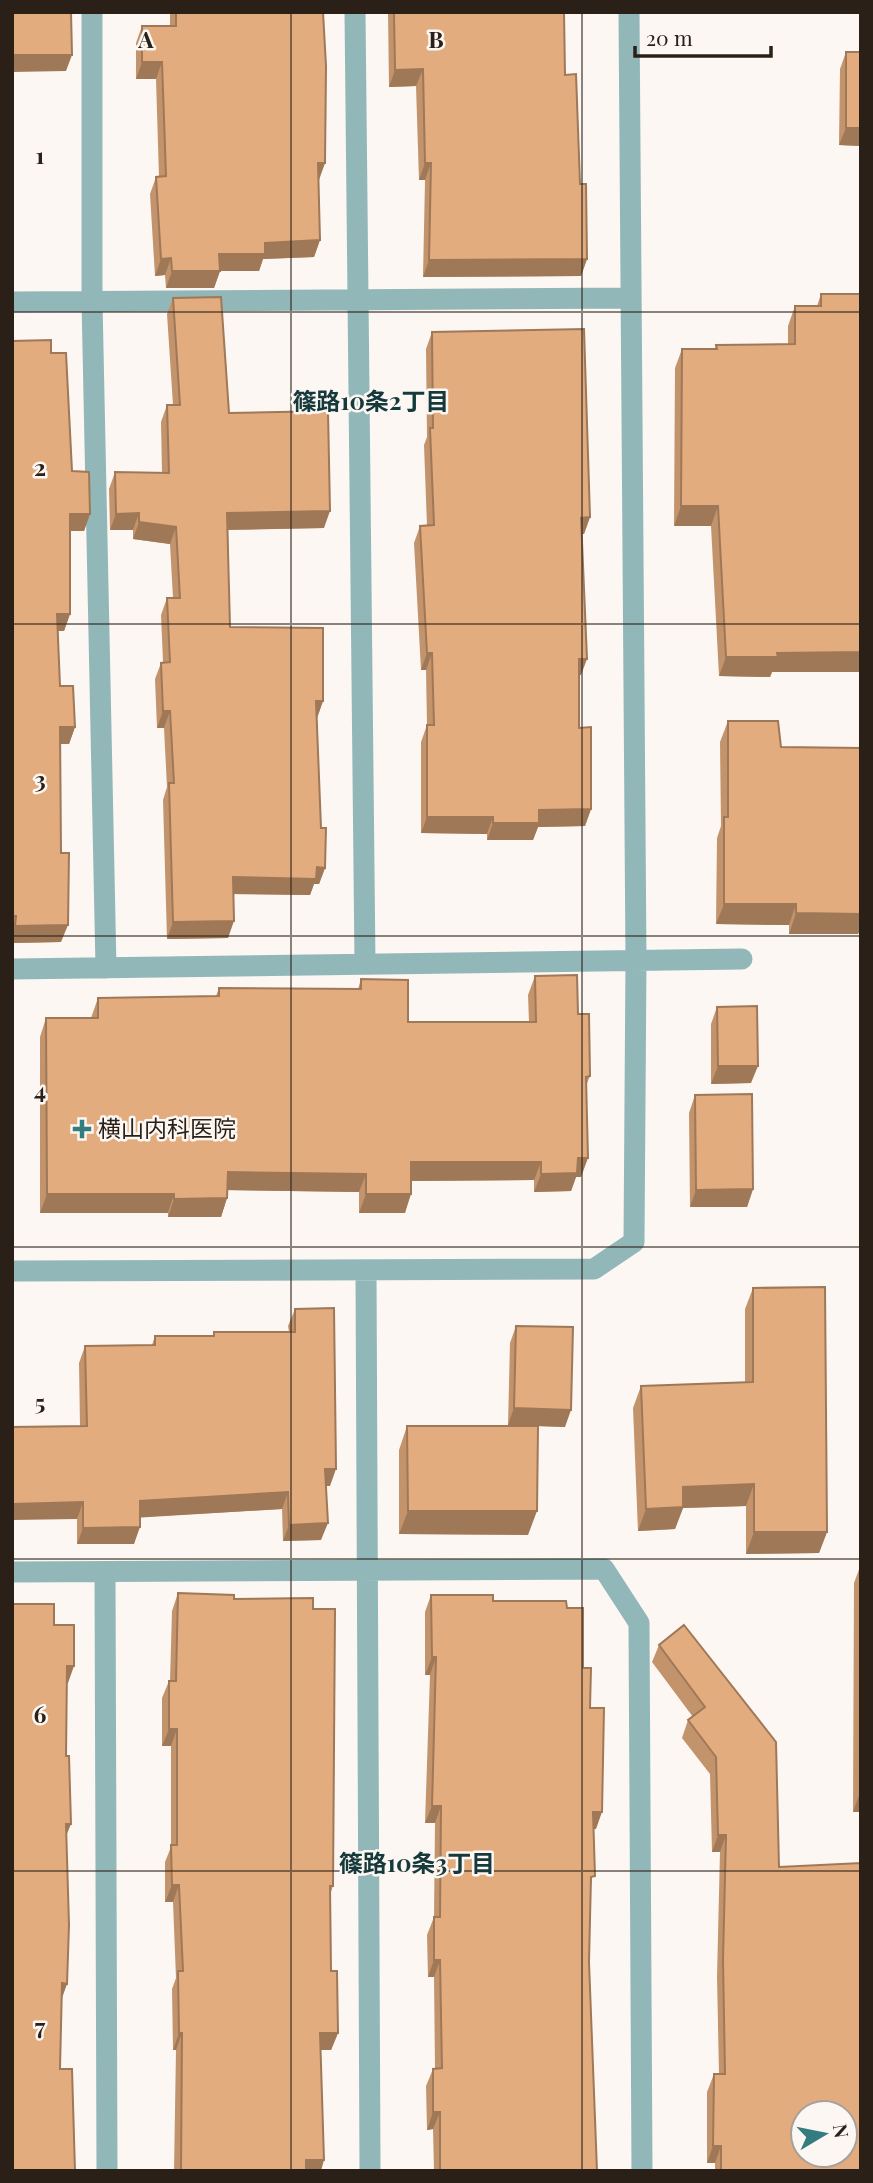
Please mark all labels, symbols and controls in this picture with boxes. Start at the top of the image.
scale bar [635,14,772,58]
text: A [137,23,154,54]
text: B [428,23,444,54]
text: 20 m [646,23,693,51]
text: 1 [36,139,45,170]
district label: 篠路10条2丁目 [292,384,450,416]
text: 2 [34,451,46,482]
text: 3 [34,763,46,794]
text: 4 [34,1074,46,1105]
place label: 横山内科医院 [98,1112,236,1143]
marker: 横山内科医院 [72,1119,92,1139]
text: 5 [35,1386,45,1417]
text: 6 [34,1698,47,1729]
district label: 篠路10条3丁目 [339,1846,495,1878]
text: 7 [35,2010,46,2041]
north arrow [789,2099,859,2169]
text: N [828,2122,856,2140]

